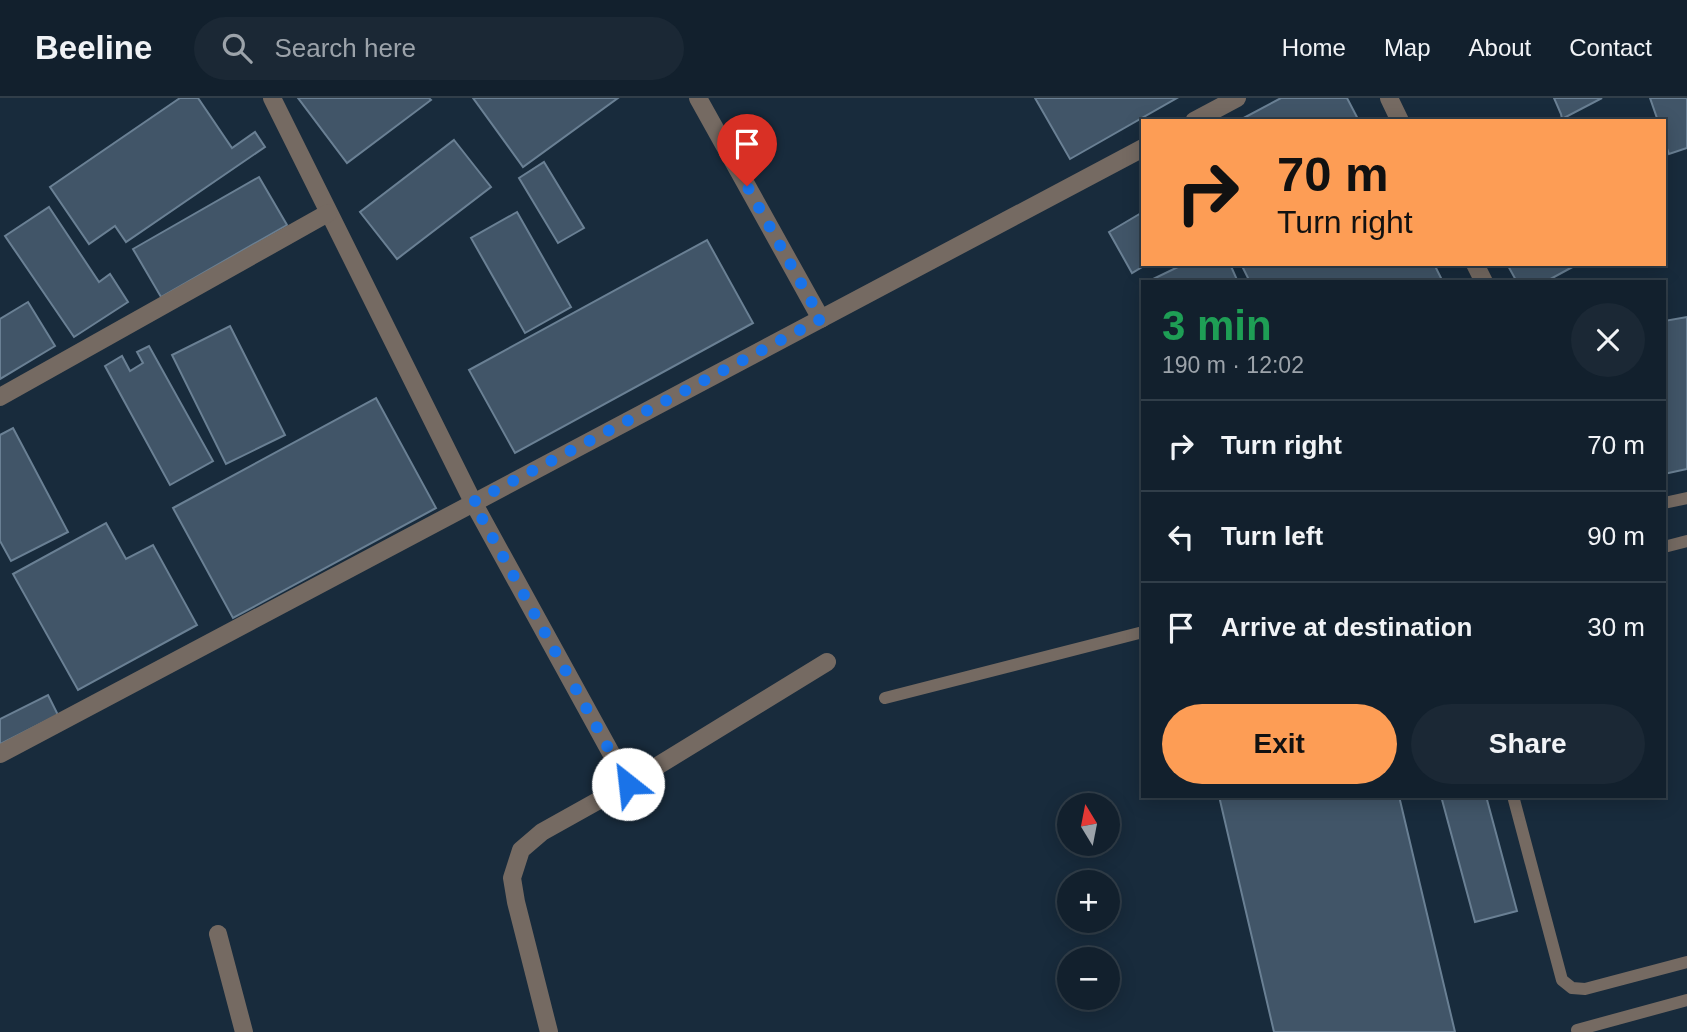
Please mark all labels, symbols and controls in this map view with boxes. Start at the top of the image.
search box [194,17,684,80]
text: Beeline [35,29,152,66]
icon: search [218,29,256,67]
text: Search here [274,33,416,63]
text: Home [1282,34,1346,61]
text: Map [1384,34,1431,61]
text: About [1469,34,1531,61]
text: Contact [1569,34,1652,61]
pin [717,114,777,186]
icon: arrive [728,125,766,163]
icon: right [1162,147,1253,238]
text: 70 m [1277,147,1389,201]
text: Turn right [1277,204,1413,240]
text: 3 min [1162,302,1272,349]
button: close [1571,303,1645,377]
text: 190 m · 12:02 [1162,352,1304,378]
icon: right [1162,427,1200,465]
text: Turn right [1221,430,1342,460]
text: 70 m [1587,430,1645,460]
icon: left [1162,518,1200,556]
text: Turn left [1221,521,1323,551]
text: 90 m [1587,521,1645,551]
icon: arrive [1162,609,1200,647]
text: Arrive at destination [1221,612,1472,642]
text: 30 m [1587,612,1645,642]
button: Exit [1162,704,1397,784]
button: Share [1411,704,1645,784]
position arrow [591,747,665,821]
north arrow [1057,793,1120,856]
map controls [1057,793,1120,1010]
button: + [1057,870,1120,933]
button: − [1057,947,1120,1010]

